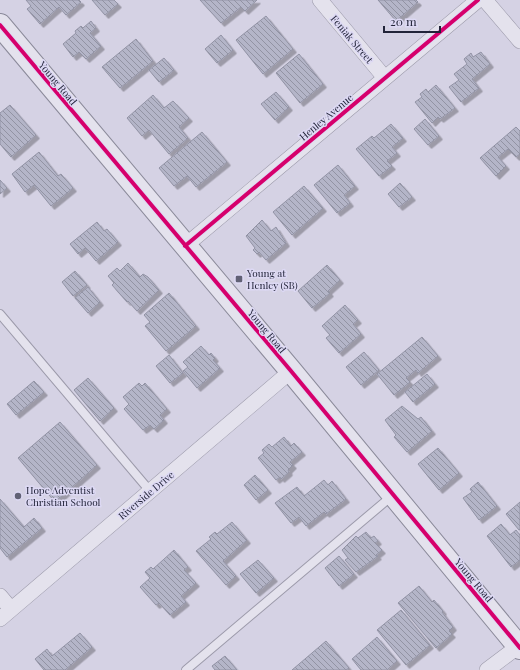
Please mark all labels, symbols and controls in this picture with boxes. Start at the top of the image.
scale bar [384,8,440,34]
street label: Feniak Street [328,12,377,66]
text: 20 m [390,13,417,29]
street label: Young Road [35,57,80,108]
street label: Henley Avenue [296,90,356,144]
place label: Young at Henley (SB) [246,266,298,292]
marker: Young at Henley (SB) [234,274,244,284]
street label: Young Road [244,305,289,356]
street label: Riverside Drive [115,467,177,523]
place label: Hope Adventist Christian School [26,483,101,509]
marker: Hope Adventist Christian School [13,491,23,501]
street label: Young Road [451,554,496,605]

